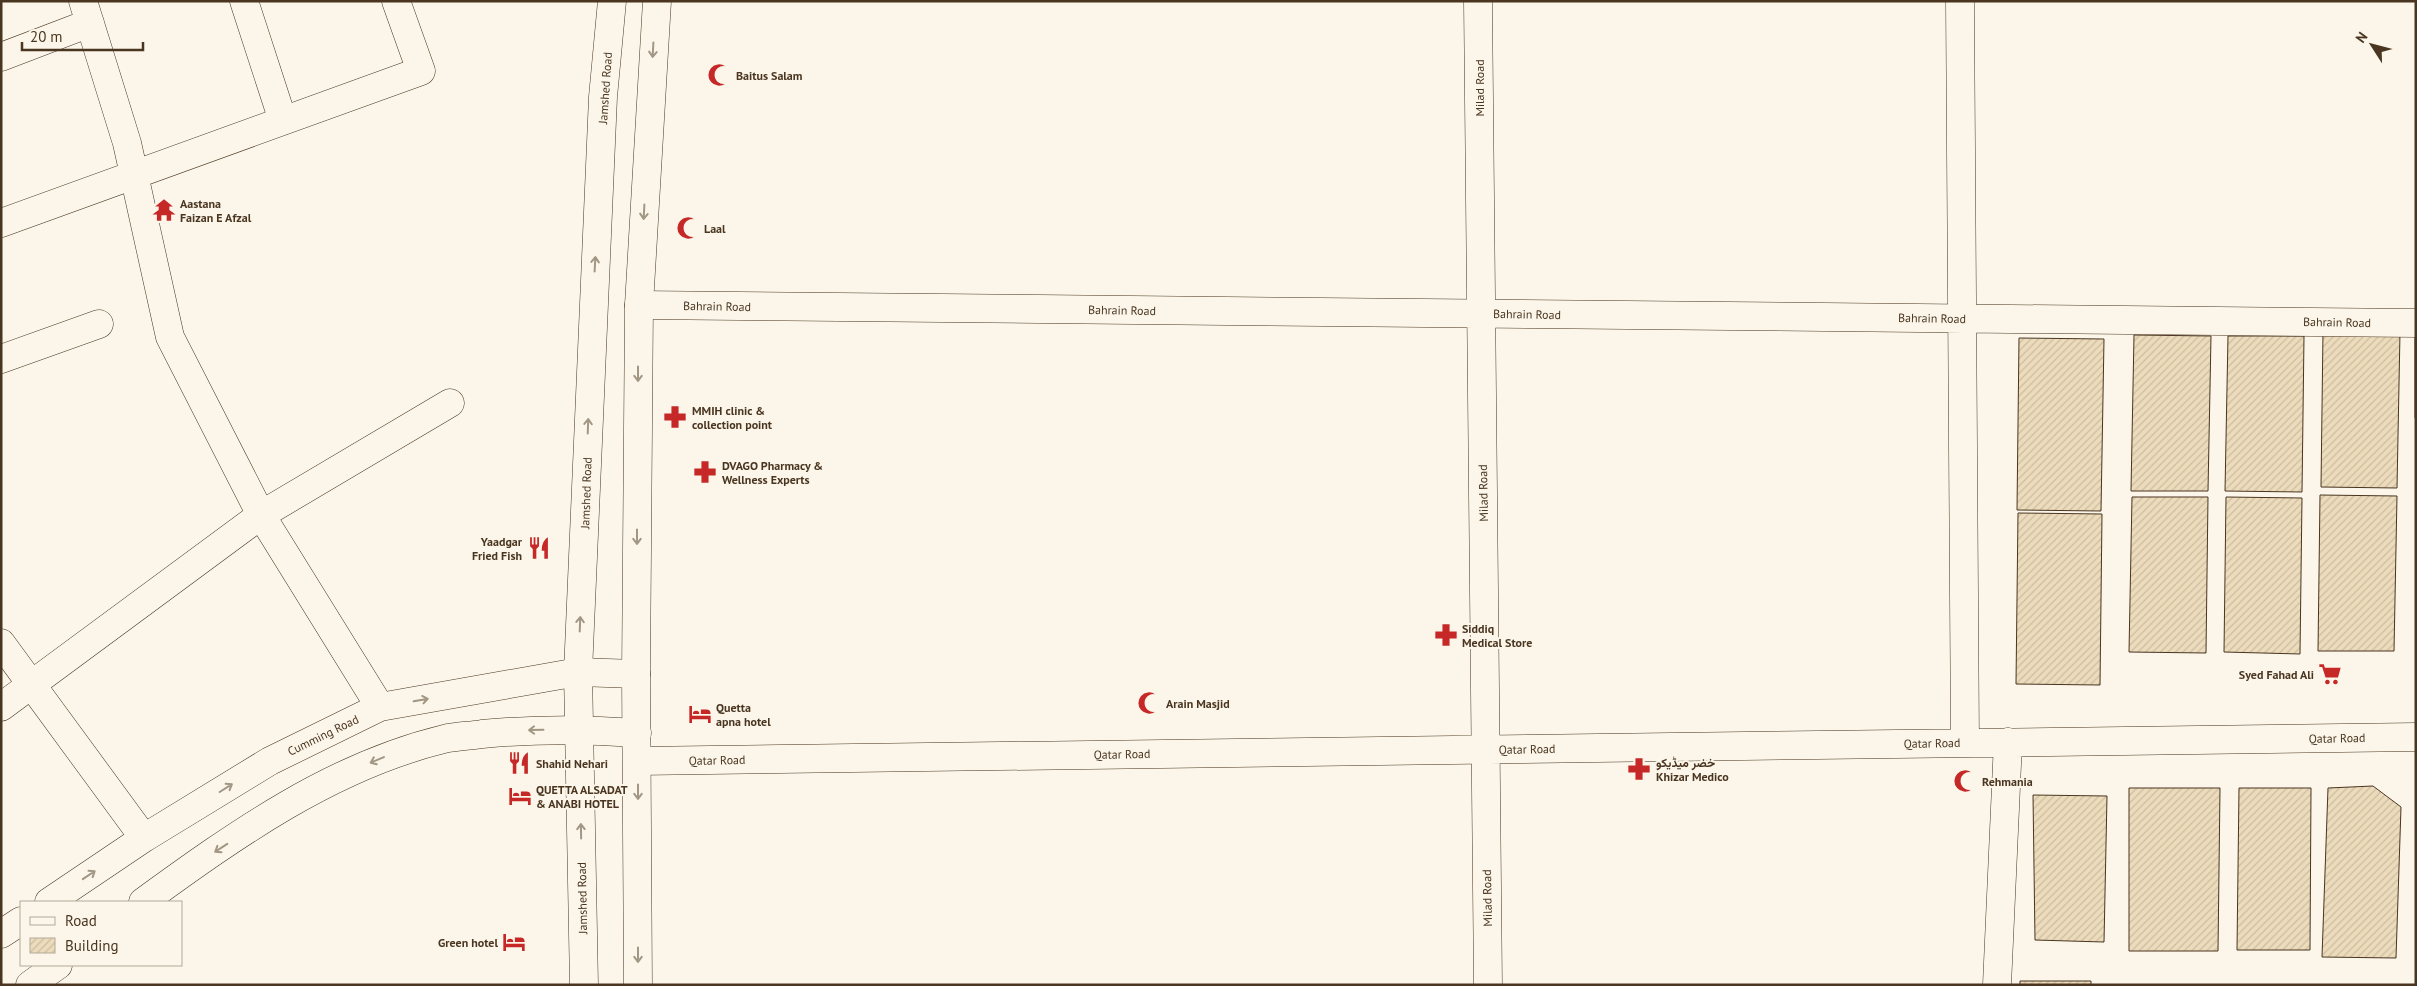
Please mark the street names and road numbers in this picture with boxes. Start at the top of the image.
street label: Jamshed Road [595,52,615,125]
street label: Milad Road [1472,59,1487,117]
street label: Bahrain Road [683,298,751,314]
street label: Bahrain Road [1088,302,1156,318]
street label: Bahrain Road [1493,306,1561,322]
street label: Bahrain Road [1898,310,1966,326]
street label: Bahrain Road [2303,314,2371,330]
street label: Jamshed Road [577,457,595,530]
street label: Milad Road [1475,464,1491,522]
street label: Cumming Road [285,711,361,759]
street label: Qatar Road [2308,730,2366,746]
street label: Qatar Road [1903,735,1961,751]
street label: Qatar Road [1498,741,1556,757]
street label: Qatar Road [1093,746,1151,762]
street label: Qatar Road [688,752,746,768]
street label: Jamshed Road [574,862,590,935]
street label: Milad Road [1479,869,1495,927]

